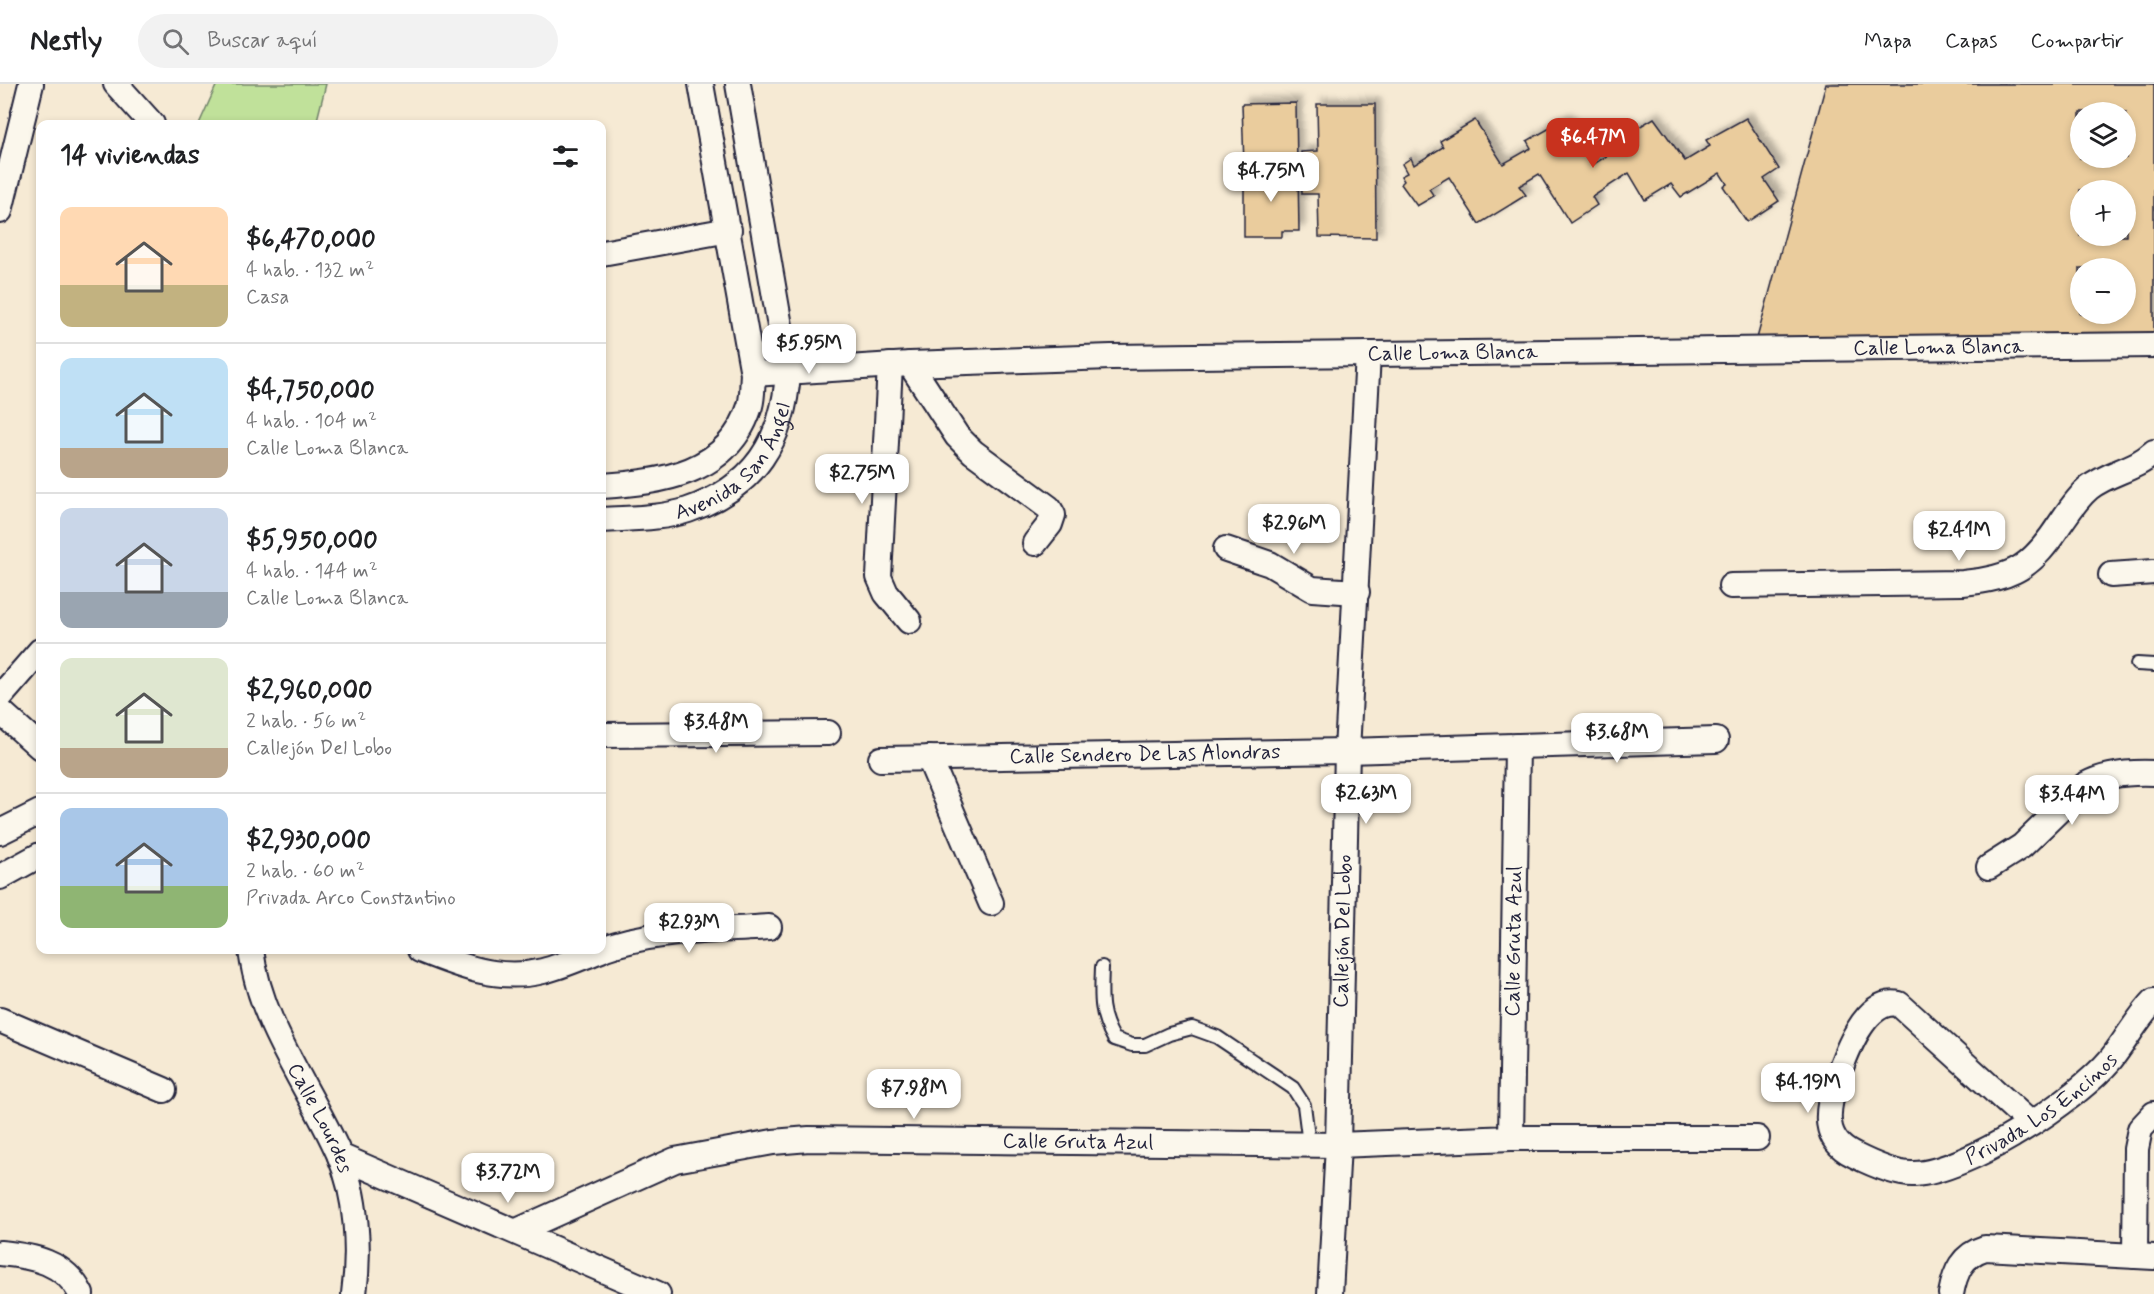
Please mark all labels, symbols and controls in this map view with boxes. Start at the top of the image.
search box [138,14,558,68]
text: Nestly [30,23,102,60]
icon: search [159,25,192,58]
text: Buscar aquí [207,27,318,55]
text: Mapa [1864,27,1912,55]
text: Capas [1945,27,1998,55]
text: Compartir [2031,27,2124,55]
map controls [2070,102,2136,324]
button: layers [2070,102,2136,168]
pin: $6.47M [1544,118,1642,169]
text: $6.47M [1560,124,1626,151]
text: 14 viviendas [60,139,200,173]
icon: filters [549,140,582,173]
pin: $4.75M [1222,152,1320,203]
text: $4.75M [1237,158,1305,185]
button: + [2070,180,2136,246]
text: $6,470,000 [246,223,376,257]
icon: home [108,231,180,303]
text: 4 hab. · 132 m² [246,257,374,284]
button: − [2070,258,2136,324]
text: Casa [246,284,289,311]
pin: $5.95M [760,324,858,375]
text: $5.95M [776,330,842,357]
street label: Calle Loma Blanca [1853,332,2024,362]
street label: Calle Loma Blanca [1367,338,1538,368]
text: $4,750,000 [246,374,375,408]
icon: home [108,382,180,454]
street label: Avenida San Ángel [672,400,798,527]
text: 4 hab. · 104 m² [246,408,377,435]
text: Calle Loma Blanca [246,435,408,462]
pin: $2.75M [813,454,911,505]
text: $2.75M [829,460,895,487]
pin: $2.96M [1245,504,1343,555]
text: $2.96M [1262,510,1326,537]
pin: $2.41M [1910,511,2008,562]
text: $2.41M [1927,517,1991,544]
text: $5,950,000 [246,524,378,558]
icon: home [108,532,180,604]
text: 4 hab. · 144 m² [246,558,378,585]
text: Calle Loma Blanca [246,585,408,612]
text: $2,960,000 [246,674,373,708]
icon: home [108,682,180,754]
pin: $3.48M [667,703,765,754]
text: 2 hab. · 56 m² [246,708,366,735]
text: $3.48M [683,709,749,736]
pin: $3.68M [1568,713,1666,764]
text: $3.68M [1585,719,1649,746]
text: Callejón Del Lobo [246,735,392,762]
street label: Calle Sendero De Las Alondras [1009,738,1281,771]
pin: $2.63M [1317,774,1415,825]
pin: $3.44M [2023,775,2121,826]
text: $2.63M [1335,780,1397,807]
text: $3.44M [2039,781,2105,808]
text: $2,930,000 [246,824,371,858]
icon: home [108,832,180,904]
street label: Callejón Del Lobo [1327,854,1359,1008]
text: 2 hab. · 60 m² [246,858,365,885]
street label: Calle Gruta Azul [1499,866,1529,1017]
text: Privada Arco Constantino [246,885,456,912]
pin: $2.93M [640,903,738,954]
text: $2.93M [658,909,720,936]
street label: Privada Los Encinos [1961,1047,2124,1172]
street label: Calle Lourdes [280,1058,359,1177]
pin: $4.19M [1759,1063,1857,1114]
pin: $7.98M [865,1069,963,1120]
text: $4.19M [1775,1069,1841,1096]
text: $7.98M [881,1075,947,1102]
street label: Calle Gruta Azul [1002,1127,1154,1157]
pin: $3.72M [459,1153,557,1204]
text: $3.72M [475,1159,541,1186]

